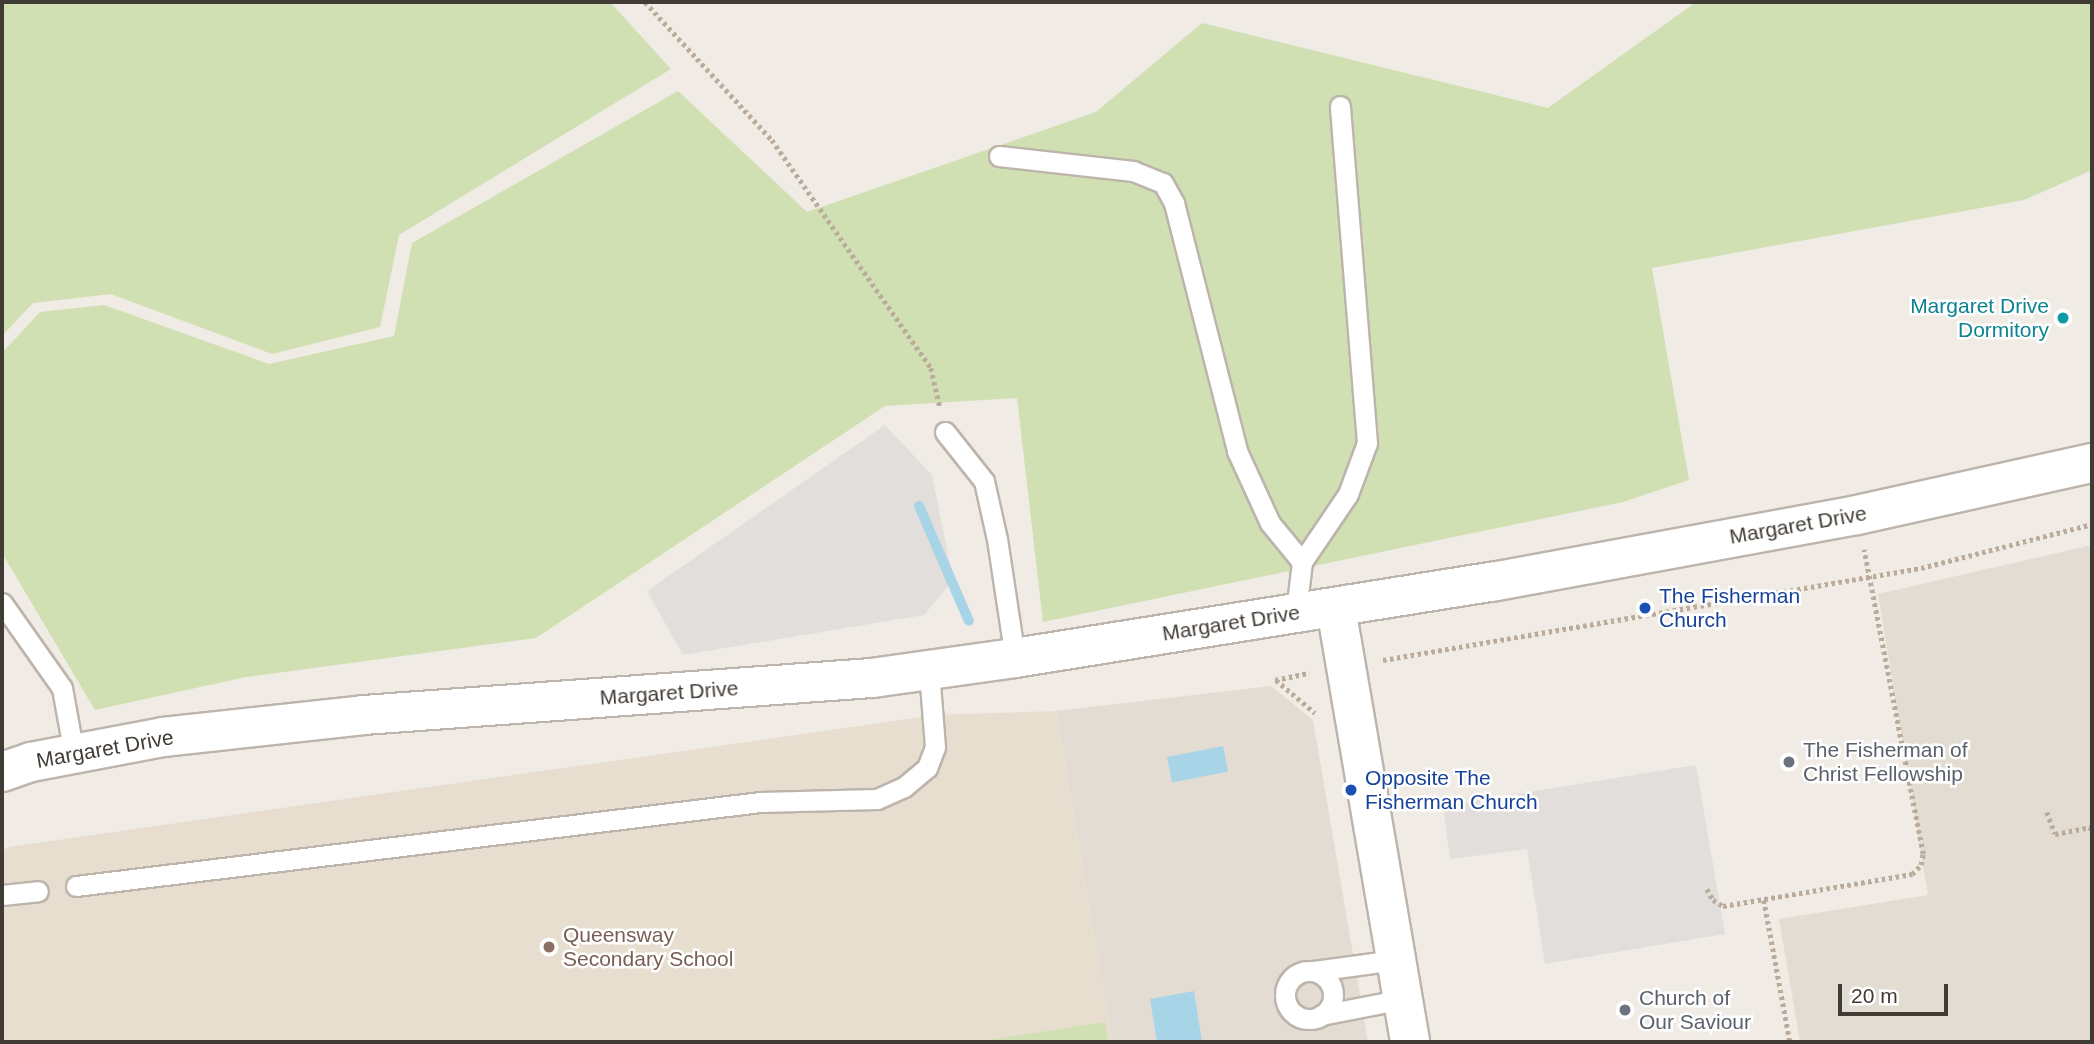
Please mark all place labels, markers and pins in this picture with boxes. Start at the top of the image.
place label: Margaret Drive Dormitory [1910,293,2049,343]
marker: Margaret Drive Dormitory [2055,310,2071,326]
place label: The Fisherman Church [1659,583,1800,633]
marker: The Fisherman Church [1637,600,1653,616]
place label: The Fisherman of Christ Fellowship [1803,737,1968,787]
marker: The Fisherman of Christ Fellowship [1781,754,1797,770]
place label: Opposite The Fisherman Church [1365,765,1538,815]
marker: Opposite The Fisherman Church [1343,782,1359,798]
place label: Queensway Secondary School [563,922,733,972]
marker: Queensway Secondary School [541,939,557,955]
place label: Church of Our Saviour [1639,985,1751,1035]
marker: Church of Our Saviour [1617,1002,1633,1018]

